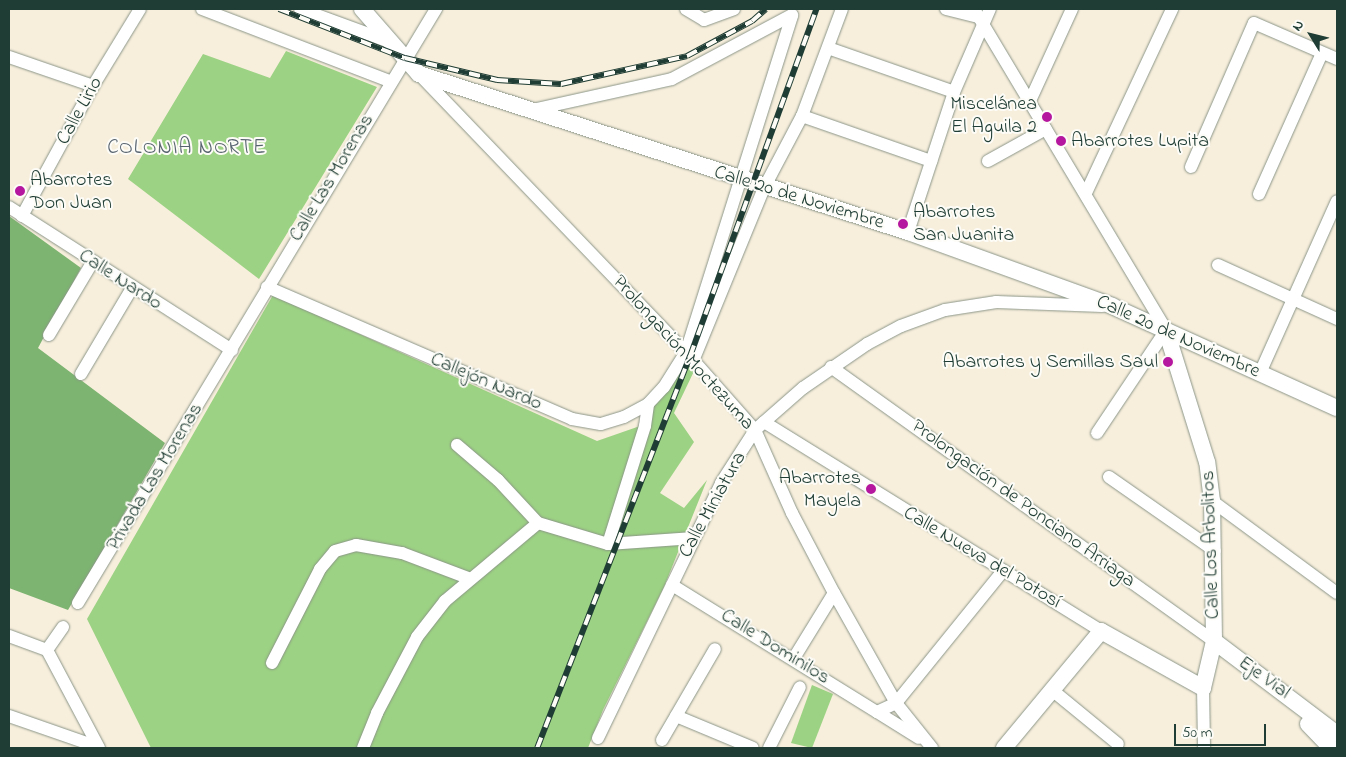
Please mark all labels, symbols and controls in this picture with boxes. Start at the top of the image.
north arrow [1286,10,1336,60]
text: N [1287,16,1310,36]
street label: Calle Lirio [52,73,108,149]
place label: Miscelánea El Aguila 2 [950,93,1037,140]
street label: Calle Las Morenas [285,110,379,246]
marker: Miscelánea El Aguila 2 [1041,111,1053,123]
place label: Abarrotes Lupita [1071,129,1209,153]
district label: COLONIA NORTE [106,135,268,161]
marker: Abarrotes Lupita [1055,135,1067,147]
street label: Calle 20 de Noviembre [711,161,887,235]
place label: Abarrotes Don Juan [30,168,112,215]
marker: Abarrotes Don Juan [14,185,26,197]
place label: Abarrotes San Juanita [913,200,1014,247]
marker: Abarrotes San Juanita [897,218,909,230]
street label: Calle Nardo [74,244,166,316]
street label: Prolongación Moctezuma [607,270,759,436]
street label: Calle 20 de Noviembre [1092,290,1264,384]
street label: Callejón Nardo [427,348,545,416]
place label: Abarrotes y Semillas Saul [943,350,1158,374]
marker: Abarrotes y Semillas Saul [1162,356,1174,368]
street label: Privada Las Morenas [102,399,208,555]
street label: Prolongación de Ponciano Arriaga [906,415,1140,593]
street label: Calle Miniatura [674,448,752,562]
place label: Abarrotes Mayela [779,466,861,513]
street label: Calle Los Arbolitos [1196,470,1226,620]
marker: Abarrotes Mayela [865,483,877,495]
street label: Calle Nueva del Potosí [899,501,1065,615]
street label: Calle Dominilos [716,604,834,690]
street label: Eje Vial [1233,651,1295,705]
scale bar [1176,714,1268,746]
text: 50 m [1182,722,1212,744]

